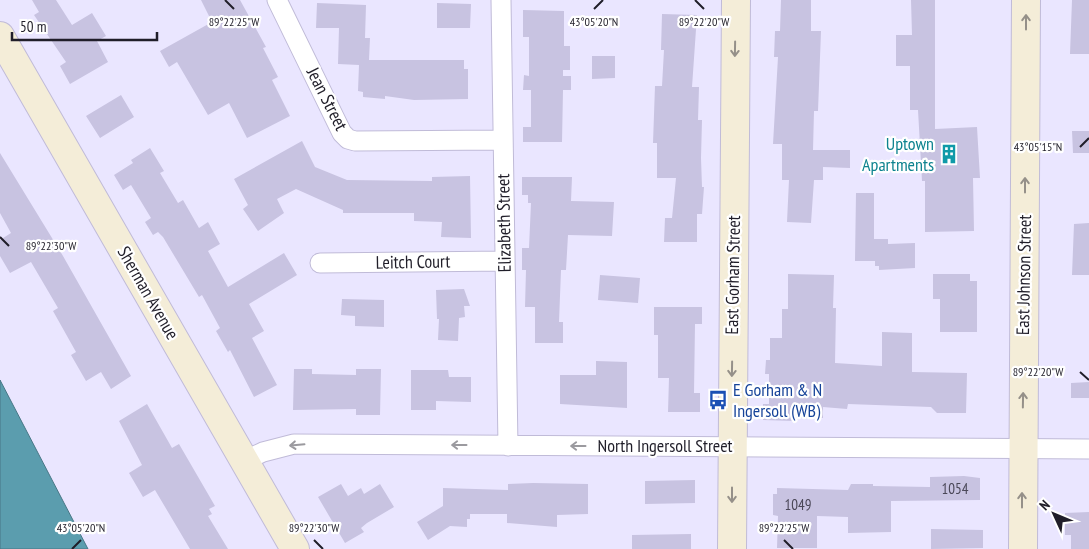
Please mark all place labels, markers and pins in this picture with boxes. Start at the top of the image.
place label: Uptown Apartments [862,132,934,176]
building icon: Uptown Apartments [938,143,960,165]
place label: E Gorham & N Ingersoll (WB) [733,378,822,422]
bus stop icon: E Gorham & N Ingersoll (WB) [707,389,729,411]

